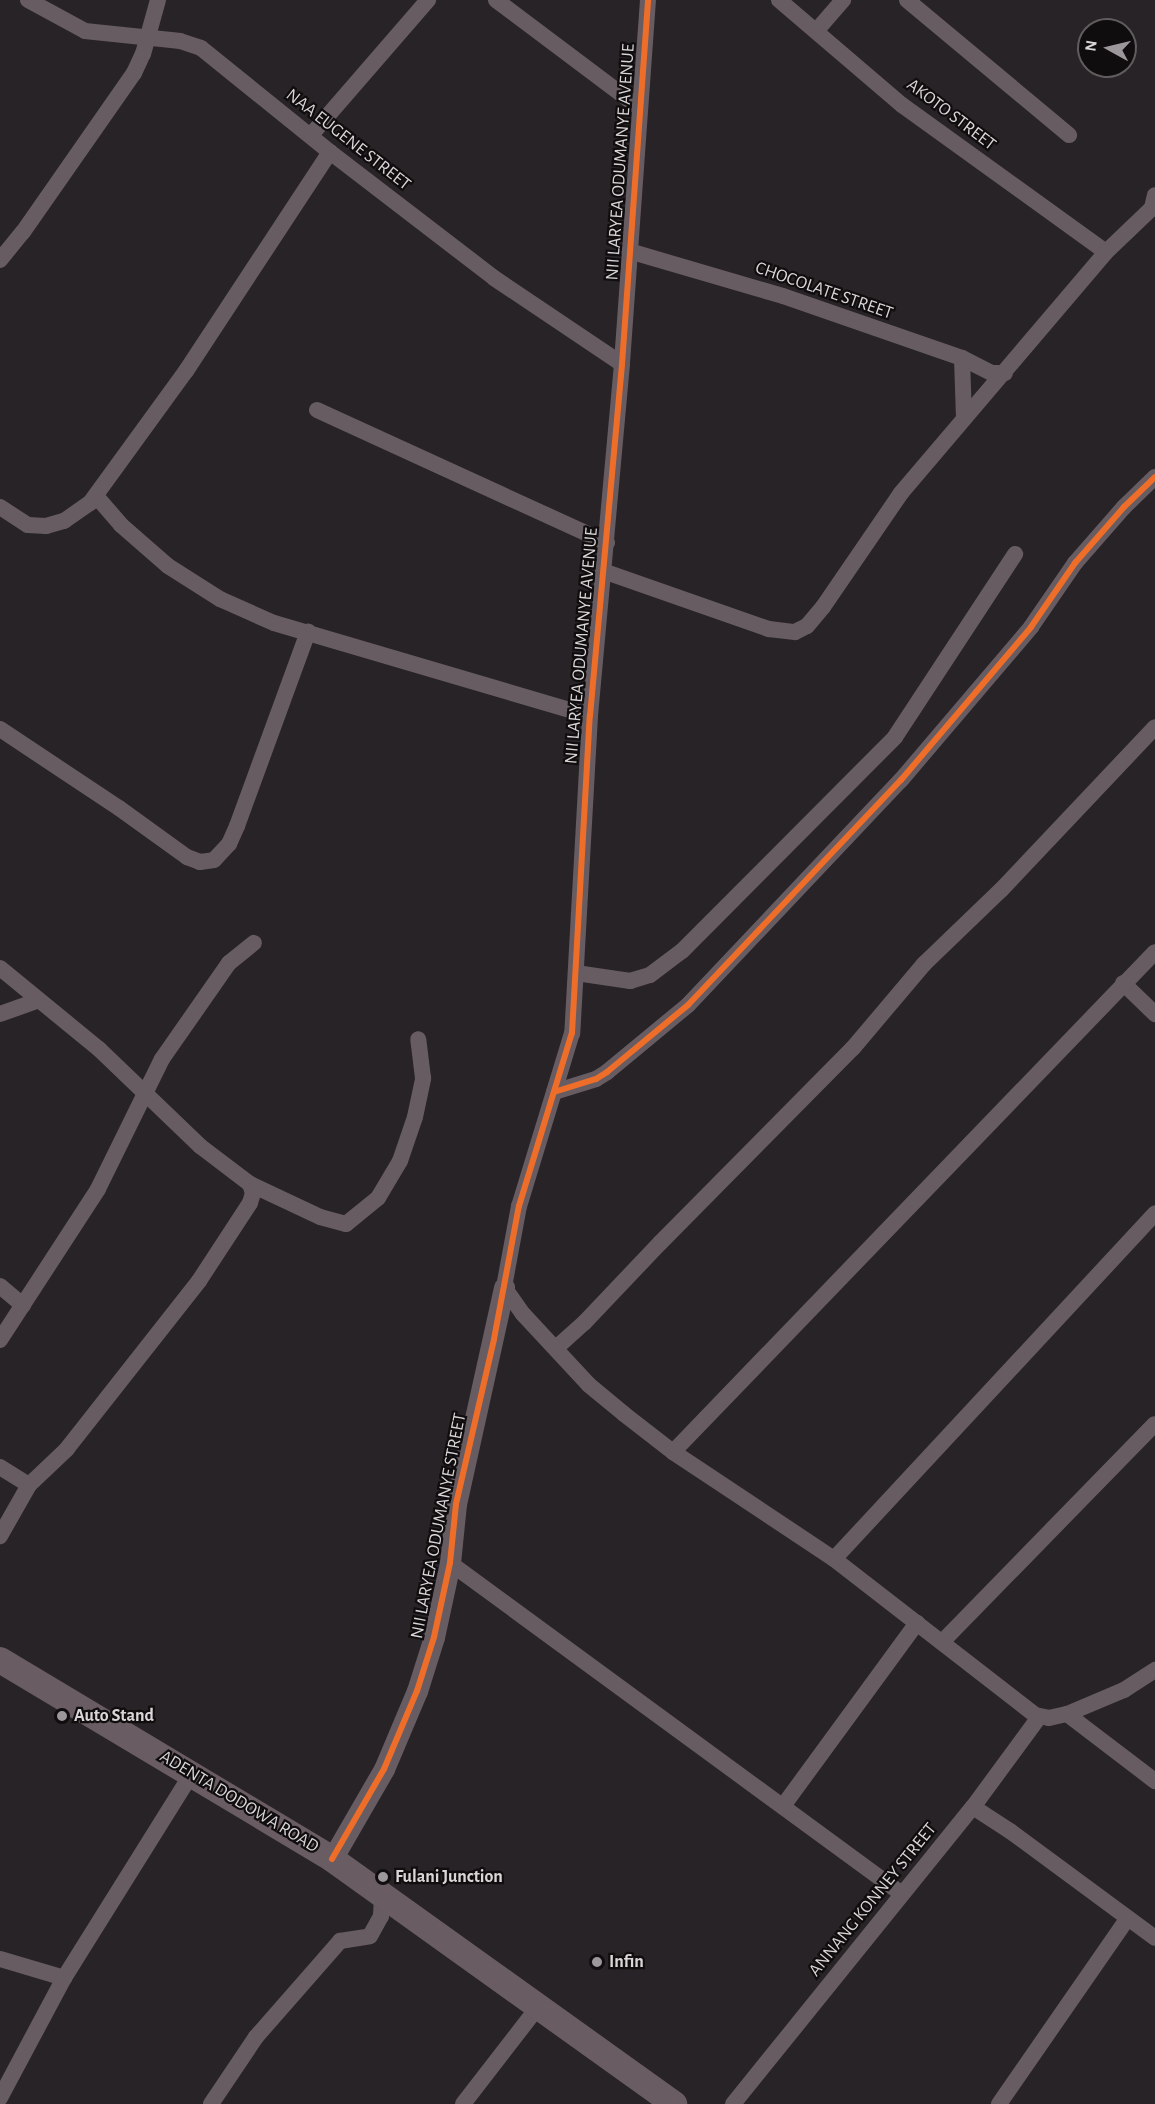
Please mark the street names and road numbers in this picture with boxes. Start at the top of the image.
street label: NII LARYEA ODUMANYE AVENUE [602,43,640,281]
street label: AKOTO STREET [902,74,1000,156]
street label: NAA EUGENE STREET [281,85,415,195]
street label: CHOCOLATE STREET [752,257,896,325]
street label: NII LARYEA ODUMANYE AVENUE [561,527,603,765]
street label: NII LARYEA ODUMANYE STREET [407,1411,471,1641]
street label: ADENTA DODOWA ROAD [155,1746,323,1858]
street label: ANNANG KONNEY STREET [805,1819,941,1981]

